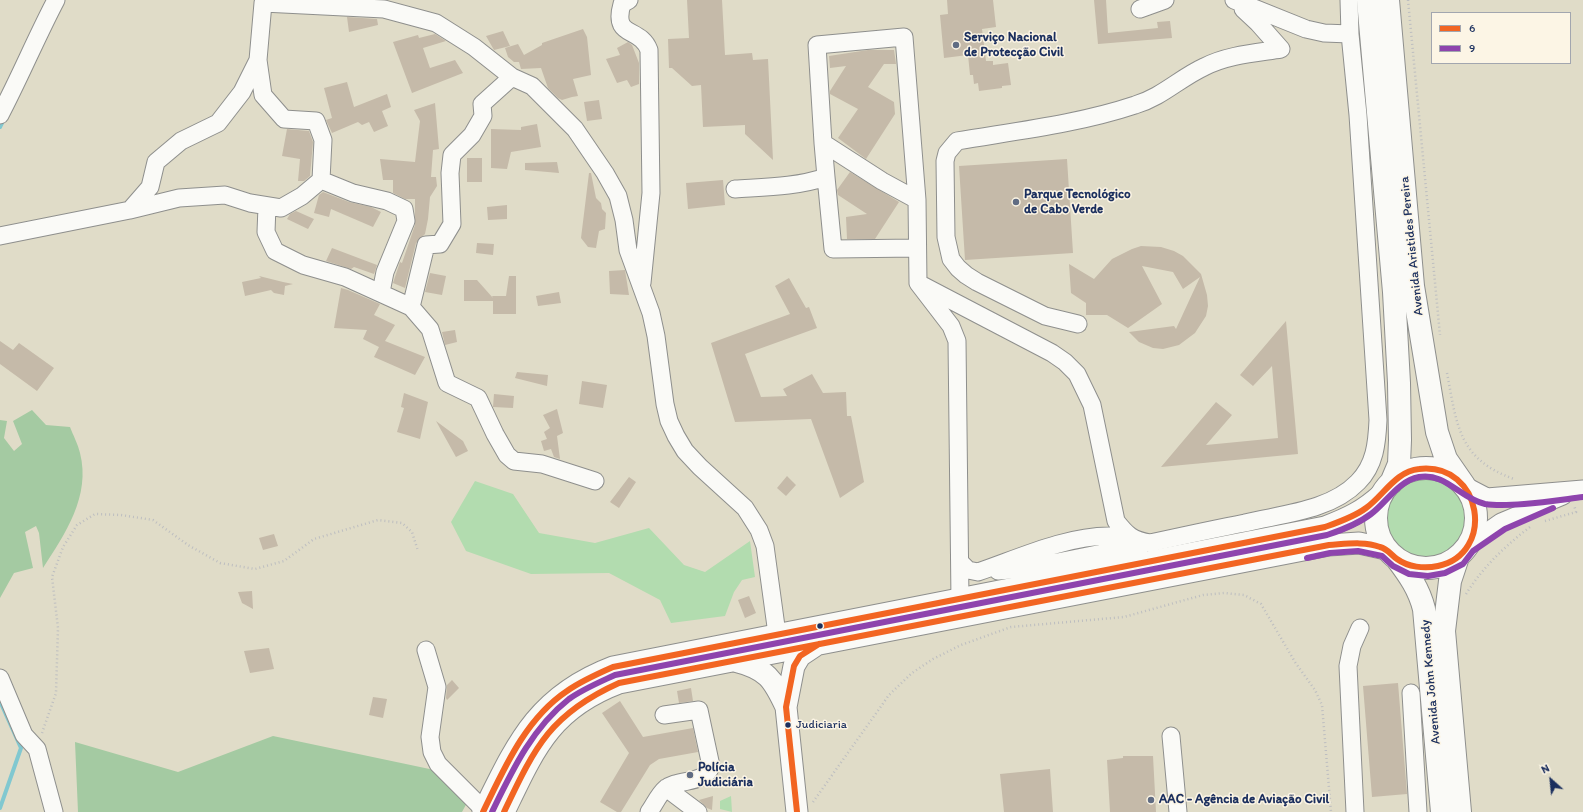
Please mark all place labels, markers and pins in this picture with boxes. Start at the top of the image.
place label: Serviço Nacional de Protecção Civil [964,30,1064,61]
marker: Serviço Nacional de Protecção Civil [951,40,961,50]
place label: Parque Tecnológico de Cabo Verde [1024,187,1131,218]
marker: Parque Tecnológico de Cabo Verde [1011,197,1021,207]
unlabelled marker [815,621,825,631]
place label: Judiciaria [796,718,847,732]
marker: Judiciaria [783,720,793,730]
place label: Polícia Judiciária [698,760,753,791]
marker: Polícia Judiciária [685,770,695,780]
place label: AAC - Agência de Aviação Civil [1159,792,1329,808]
marker: AAC - Agência de Aviação Civil [1146,795,1156,805]

